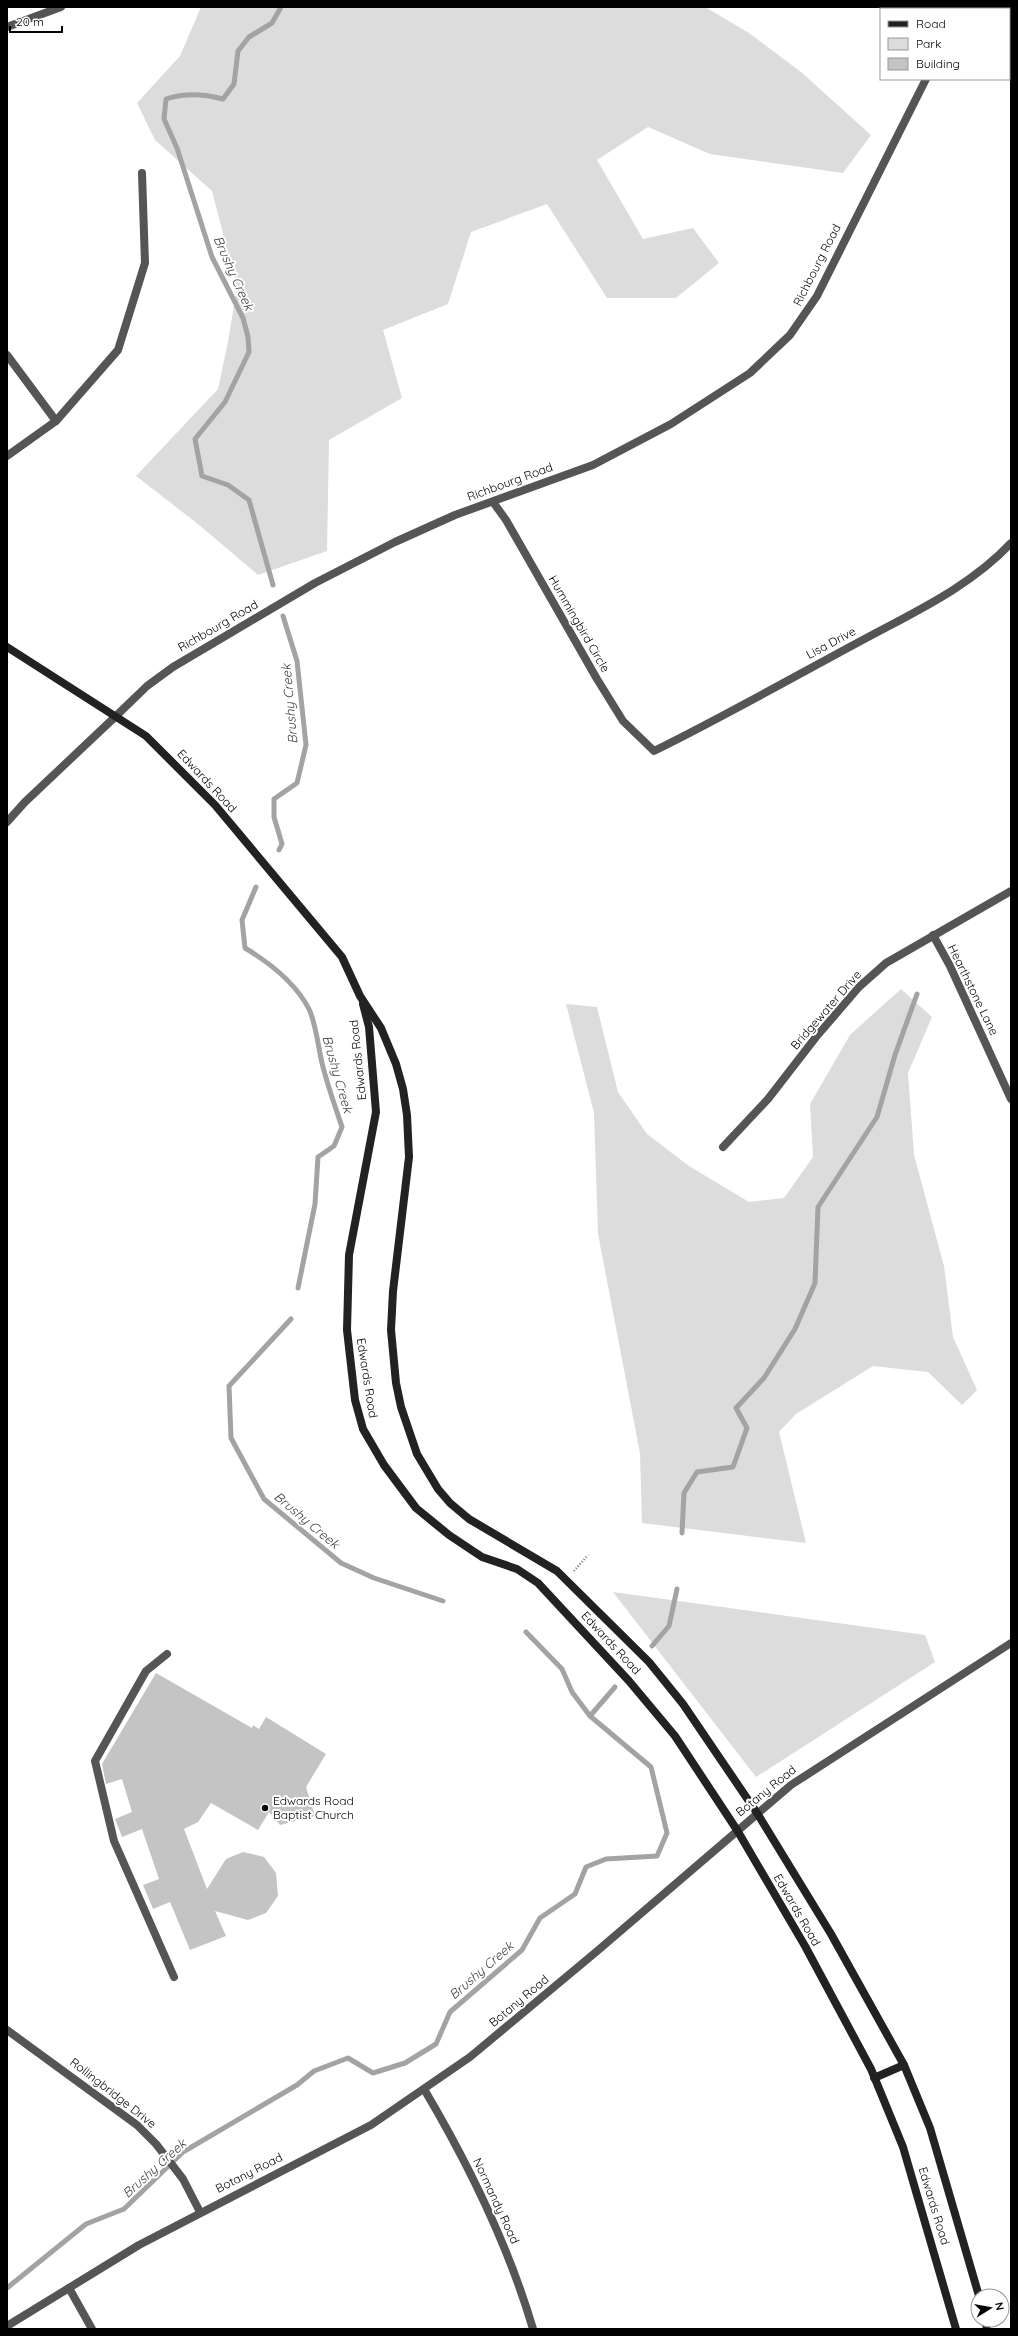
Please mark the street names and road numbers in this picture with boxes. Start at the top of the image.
street label: Richbourg Road [789,221,844,308]
street label: Richbourg Road [465,459,555,504]
street label: Hummingbird Circle [546,573,613,675]
street label: Richbourg Road [175,597,260,655]
street label: Lisa Drive [803,623,858,662]
street label: Edwards Road [174,746,240,815]
street label: Hearthstone Lane [945,942,1002,1038]
street label: Bridgewater Drive [787,967,864,1052]
street label: Edwards Road [346,1019,369,1101]
street label: Edwards Road [354,1337,381,1419]
street label: Edwards Road [578,1608,644,1677]
street label: Botany Road [733,1762,799,1819]
street label: Edwards Road [771,1871,824,1948]
street label: Botany Road [486,1971,552,2030]
street label: Rollingbridge Drive [67,2054,160,2131]
street label: Botany Road [213,2149,285,2196]
street label: Normandy Road [470,2156,523,2246]
street label: Edwards Road [916,2165,953,2247]

